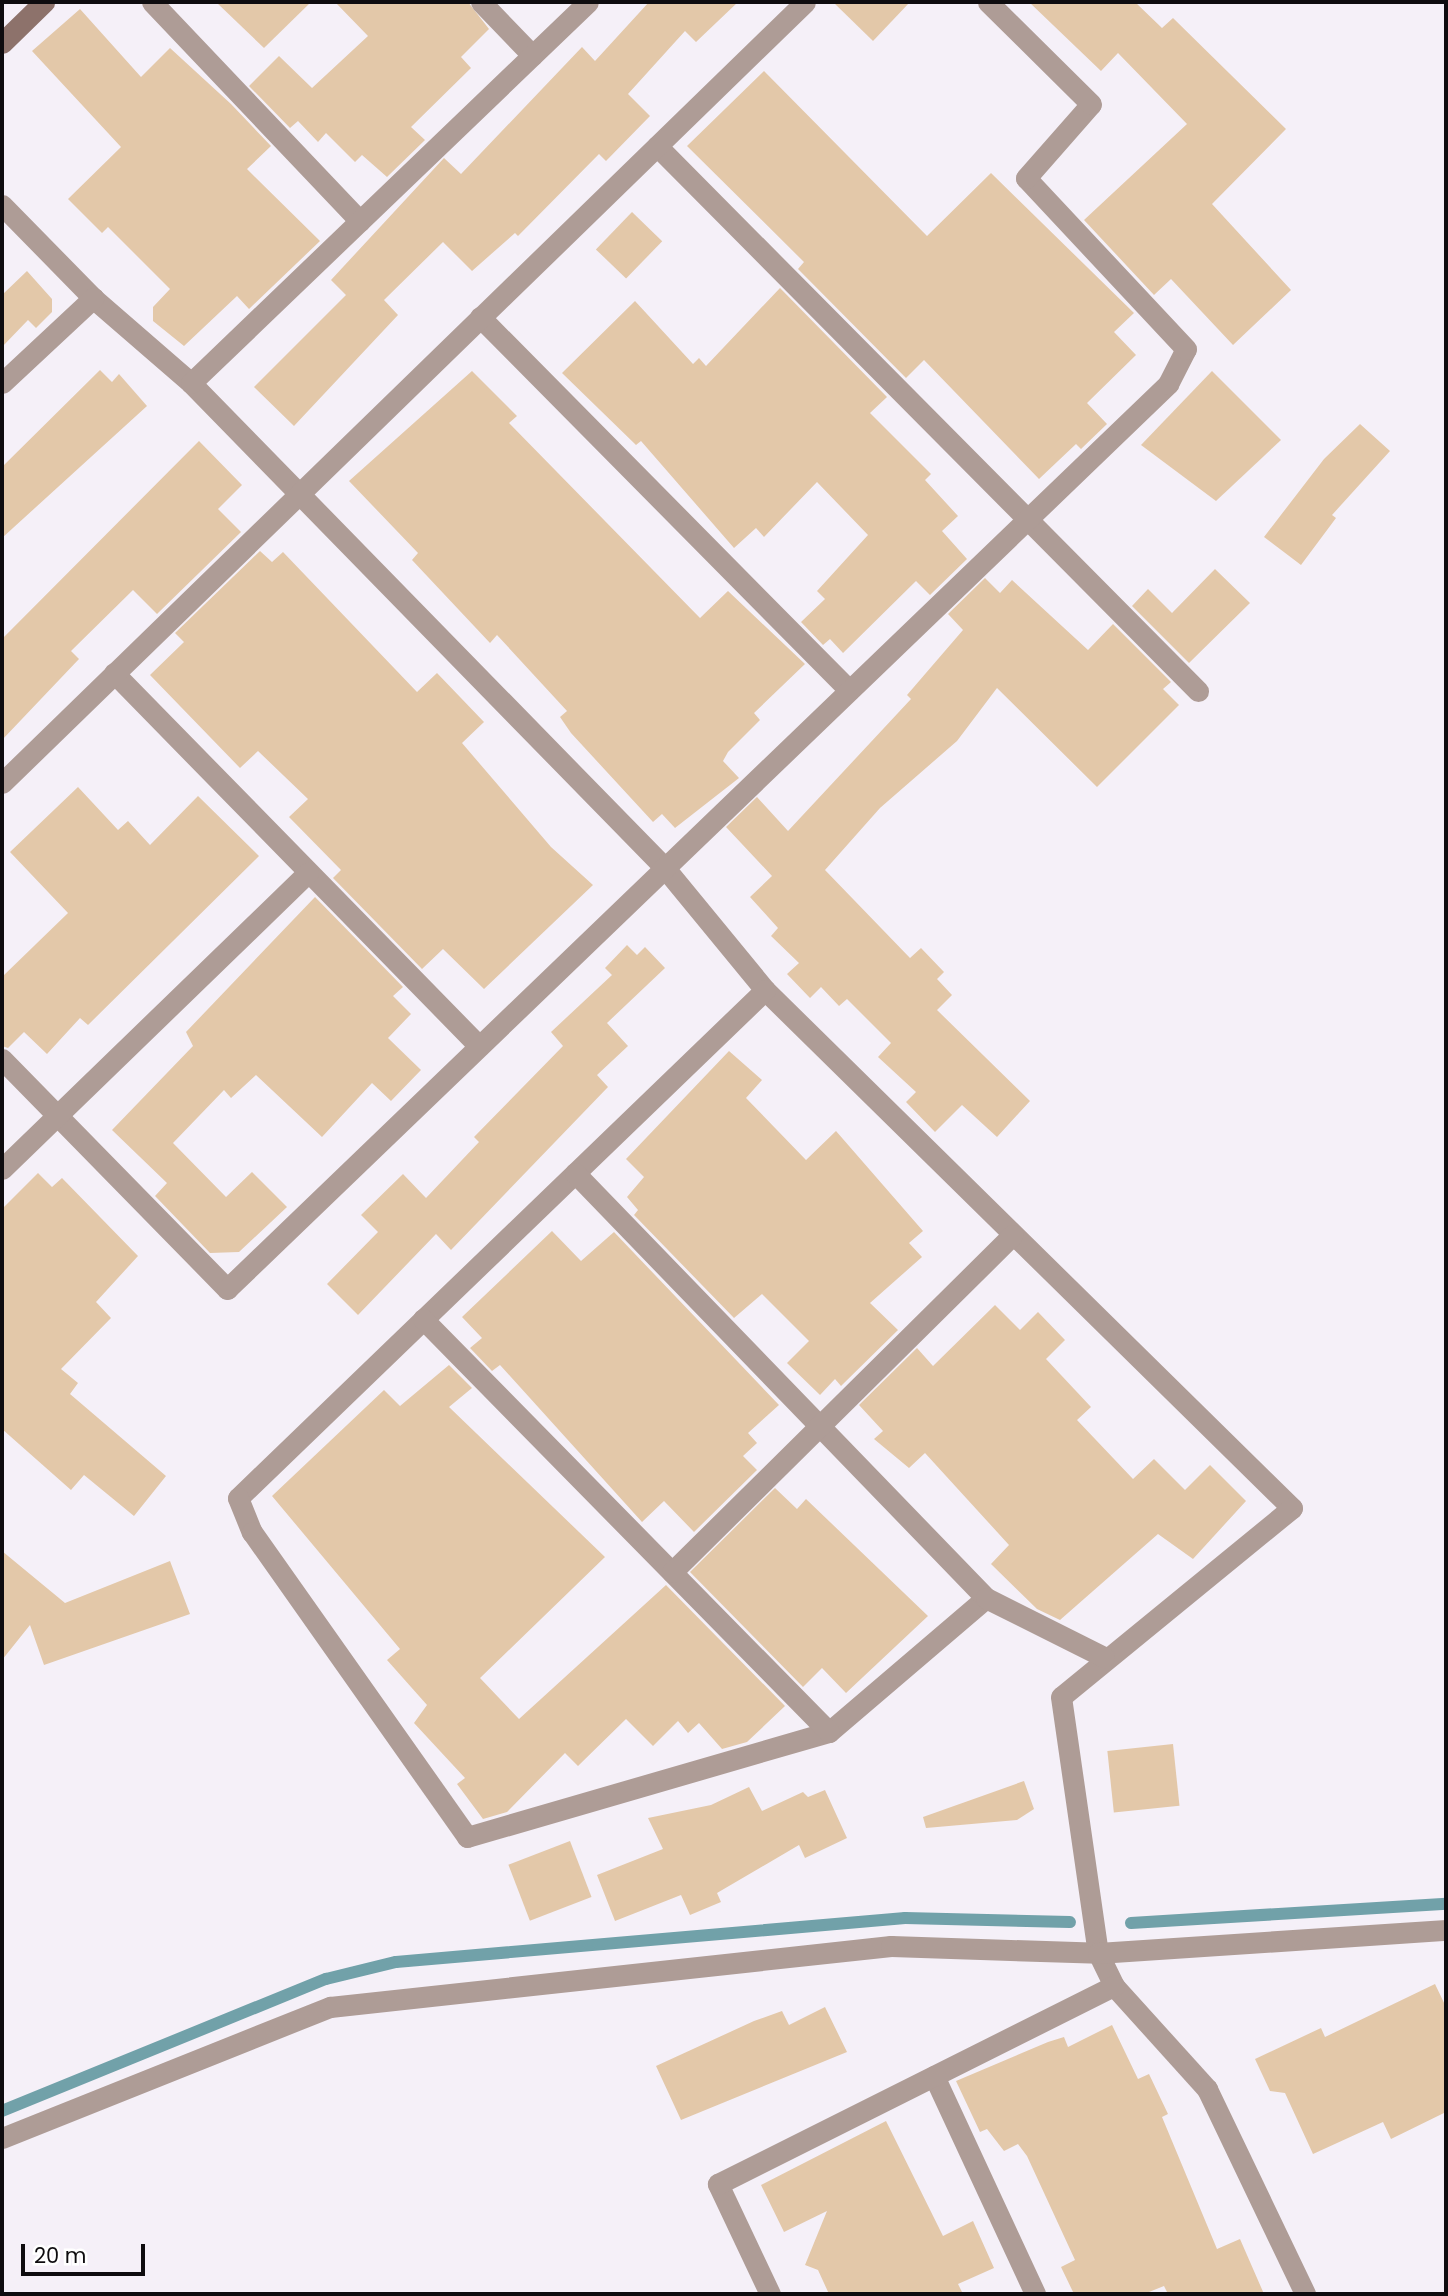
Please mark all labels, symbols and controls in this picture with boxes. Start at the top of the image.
scale bar [24,2230,149,2274]
text: 20 m [34,2241,87,2270]

